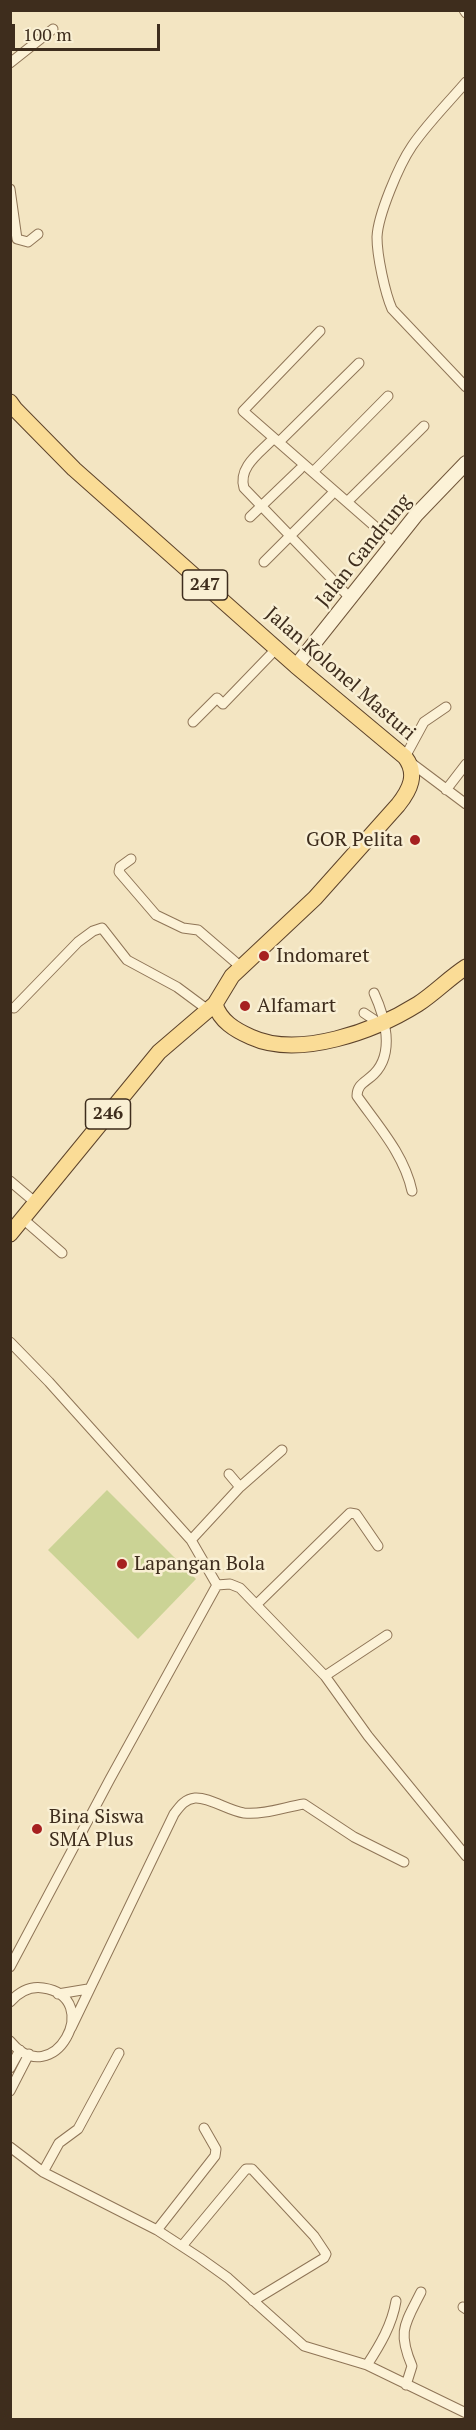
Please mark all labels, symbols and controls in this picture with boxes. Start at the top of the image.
scale bar [15,12,164,50]
text: 100 m [23,22,72,46]
street label: Jalan Gandrung [311,490,417,612]
road number: 247 [182,570,228,600]
street label: Jalan Kolonel Masturi [260,602,420,746]
place label: GOR Pelita [306,828,403,852]
marker: GOR Pelita [408,833,422,847]
place label: Indomaret [276,944,370,968]
marker: Indomaret [257,949,271,963]
place label: Alfamart [257,994,336,1018]
marker: Alfamart [238,999,252,1013]
road number: 246 [86,1099,130,1129]
place label: Lapangan Bola [134,1552,265,1576]
marker: Lapangan Bola [115,1557,129,1571]
place label: Bina Siswa SMA Plus [49,1805,144,1852]
marker: Bina Siswa SMA Plus [30,1822,44,1836]

